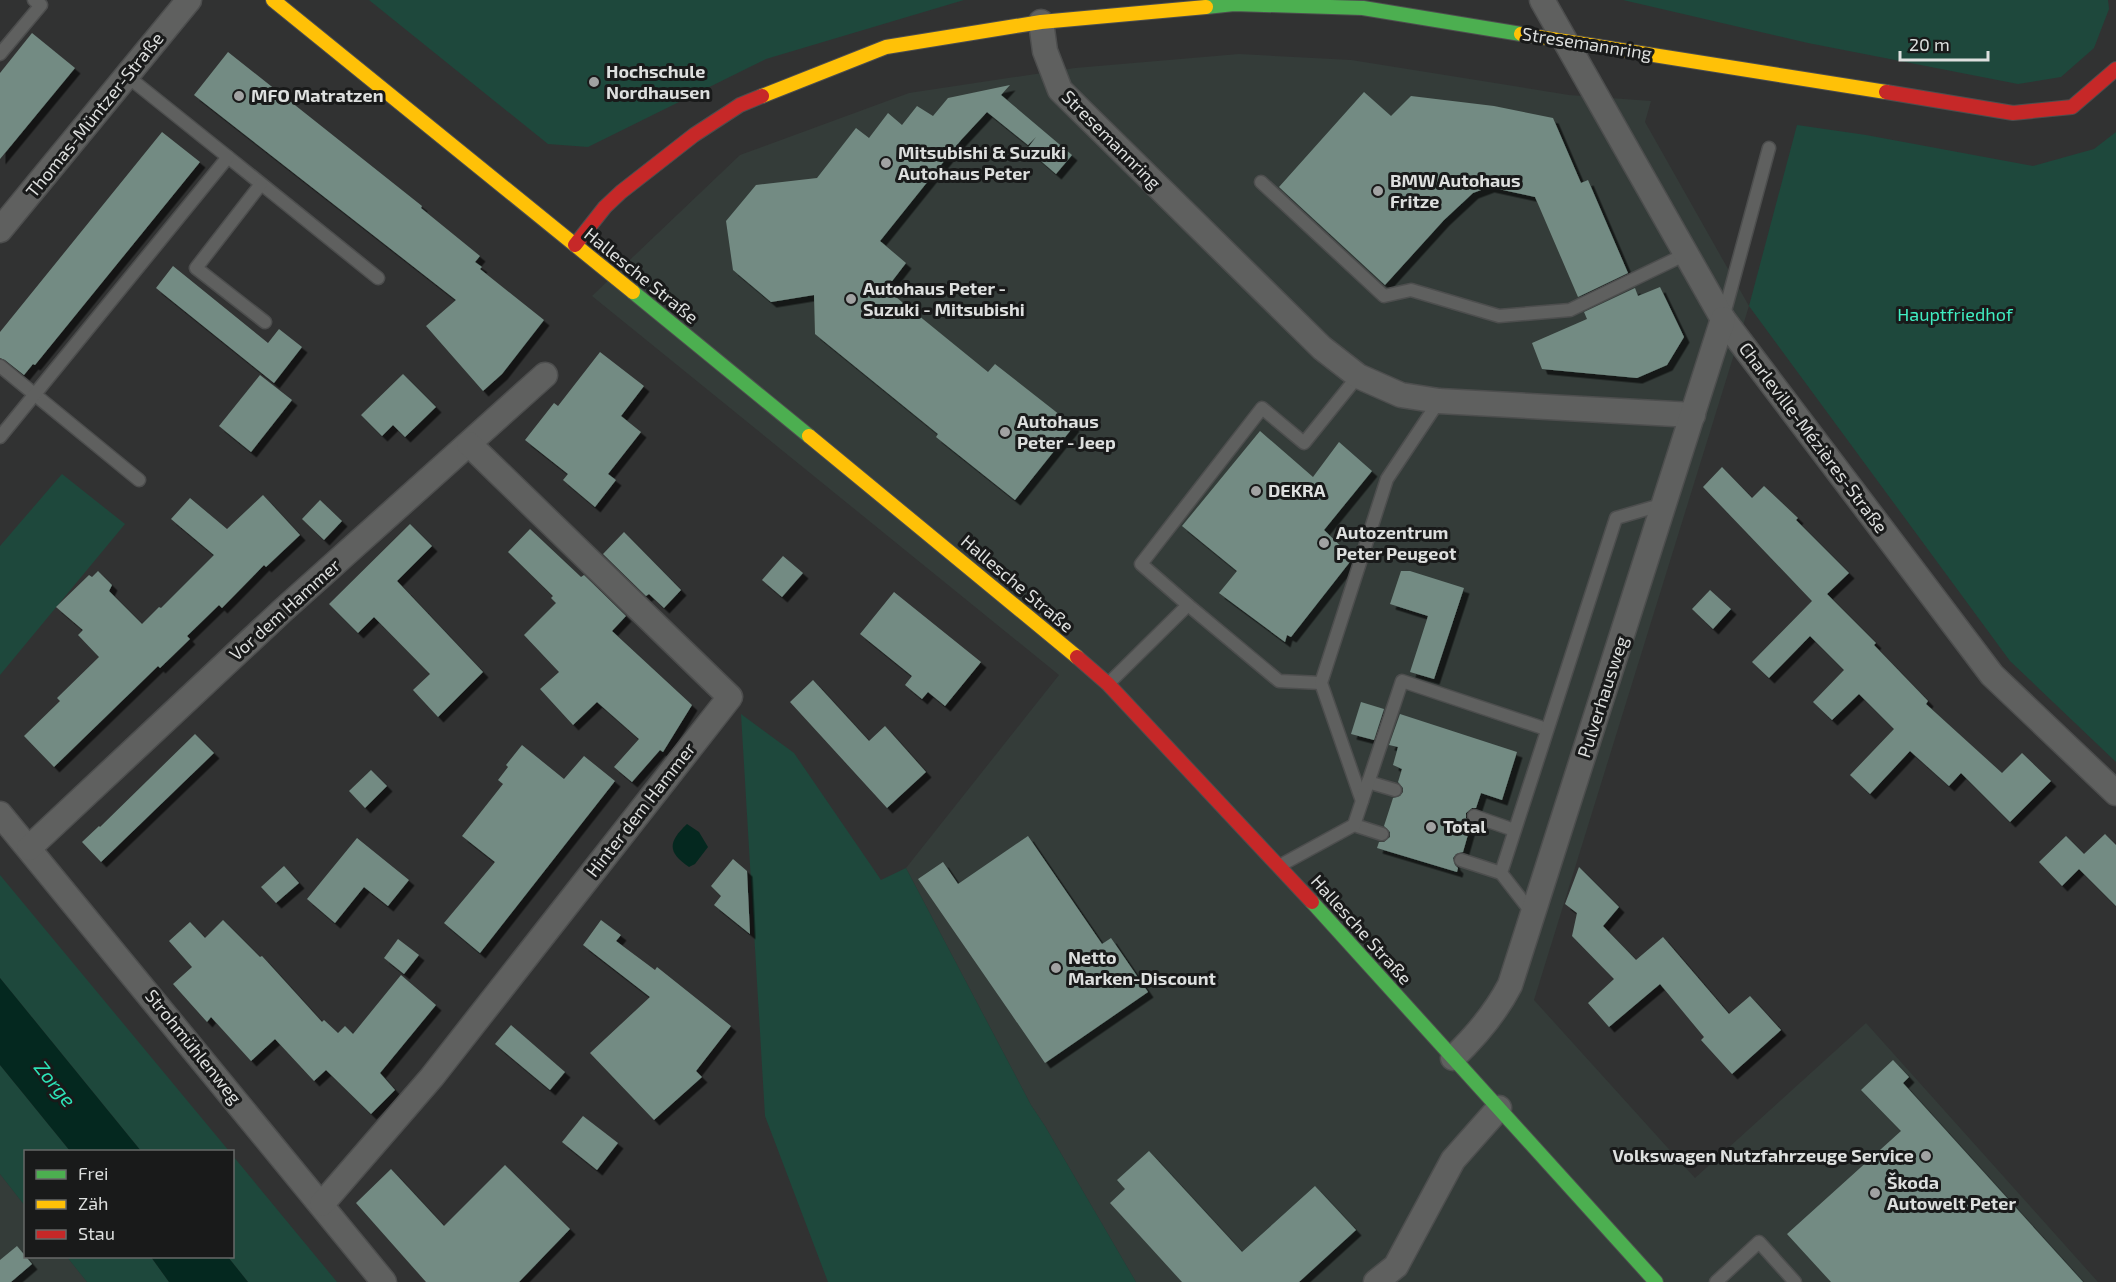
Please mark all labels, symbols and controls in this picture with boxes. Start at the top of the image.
street label: Stresemannring [1521,22,1654,64]
scale bar [1900,24,1988,62]
street label: Thomas-Müntzer-Straße [21,27,168,201]
text: 20 m [1909,33,1950,55]
place label: Hochschule Nordhausen [606,60,710,103]
marker: Hochschule Nordhausen [587,75,601,89]
place label: MFO Matratzen [251,84,383,106]
street label: Stresemannring [1058,85,1166,193]
marker: MFO Matratzen [232,89,246,103]
place label: Mitsubishi & Suzuki Autohaus Peter [898,141,1066,184]
marker: Mitsubishi & Suzuki Autohaus Peter [879,156,893,170]
place label: BMW Autohaus Fritze [1390,169,1521,212]
marker: BMW Autohaus Fritze [1371,184,1385,198]
street label: Hallesche Straße [580,223,703,328]
place label: Autohaus Peter - Suzuki - Mitsubishi [863,277,1025,320]
marker: Autohaus Peter - Suzuki - Mitsubishi [844,292,858,306]
park label: Hauptfriedhof [1897,303,2014,325]
street label: Charleville-Mézières-Straße [1735,338,1893,537]
place label: Autohaus Peter - Jeep [1017,410,1116,453]
marker: Autohaus Peter - Jeep [998,425,1012,439]
place label: DEKRA [1268,479,1326,501]
marker: DEKRA [1249,484,1263,498]
place label: Autozentrum Peter Peugeot [1336,521,1457,564]
street label: Hallesche Straße [957,530,1078,637]
marker: Autozentrum Peter Peugeot [1317,536,1331,550]
street label: Vor dem Hammer [224,554,344,665]
street label: Pulverhausweg [1572,633,1632,760]
street label: Hinter dem Hammer [581,738,699,881]
place label: Total [1443,815,1486,837]
marker: Total [1424,820,1438,834]
street label: Hallesche Straße [1307,870,1417,989]
place label: Netto Marken-Discount [1068,946,1217,989]
marker: Netto Marken-Discount [1049,961,1063,975]
street label: Strohmühlenweg [141,985,247,1108]
water label: Zorge [30,1055,82,1111]
place label: Volkswagen Nutzfahrzeuge Service [1612,1144,1914,1166]
marker: Volkswagen Nutzfahrzeuge Service [1919,1149,1933,1163]
legend [24,1150,234,1258]
text: Frei [78,1162,109,1184]
place label: Škoda Autowelt Peter [1887,1171,2016,1214]
marker: Škoda Autowelt Peter [1868,1186,1882,1200]
text: Zäh [78,1192,109,1214]
text: Stau [78,1222,115,1244]

